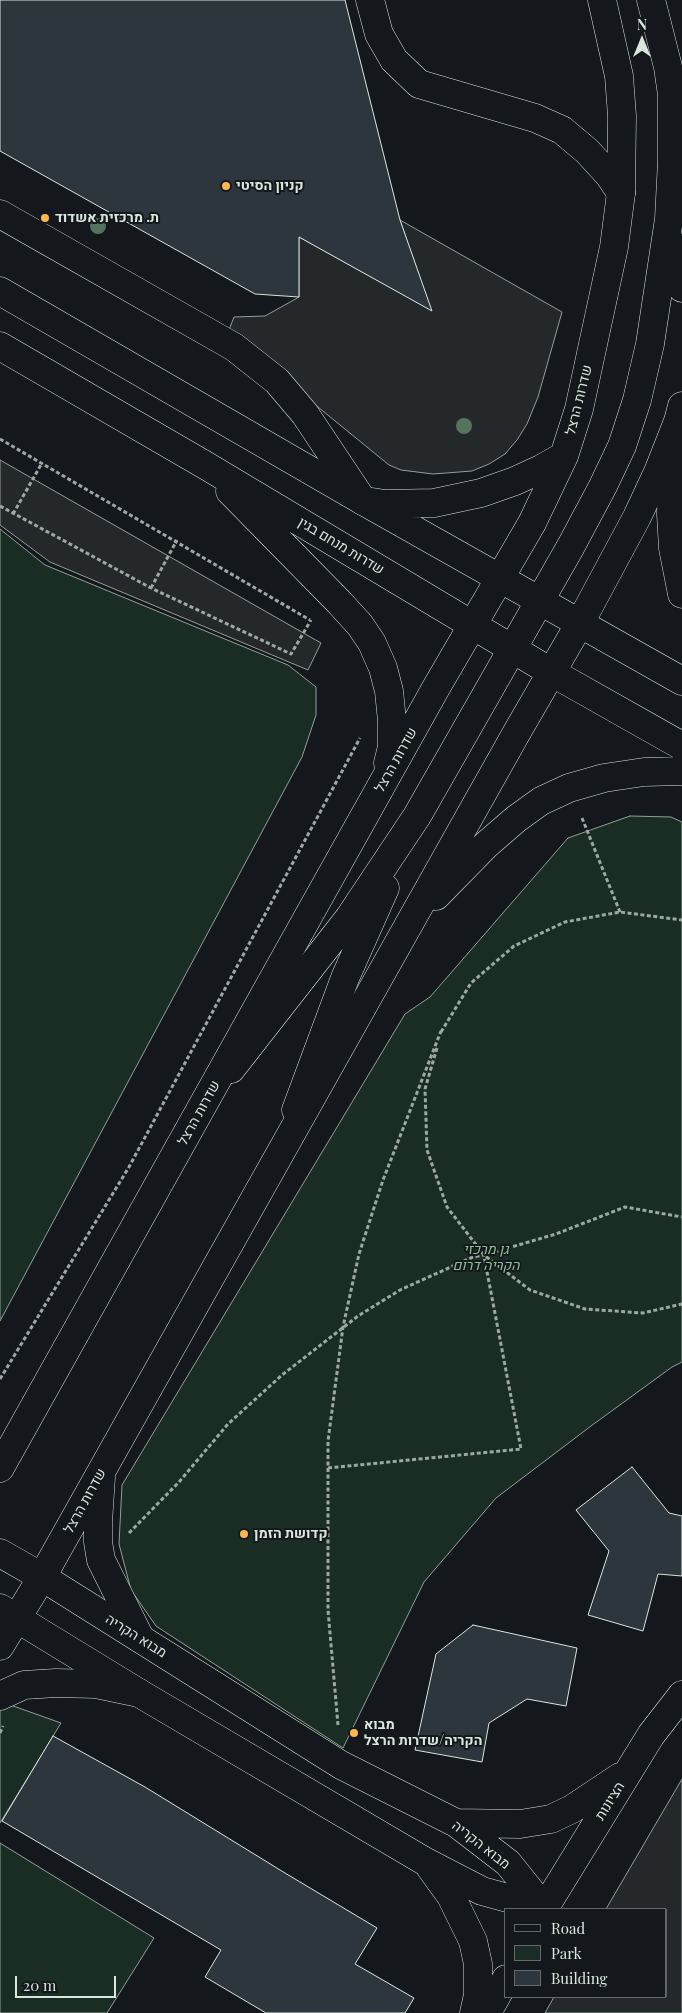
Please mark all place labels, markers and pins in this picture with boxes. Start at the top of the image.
place label: קניון הסיטי [236,178,304,194]
marker: קניון הסיטי [220,180,232,192]
place label: ת. מרכזית אשדוד [55,210,159,226]
marker: ת. מרכזית אשדוד [39,212,51,224]
place label: קדושת הזמן [254,1526,328,1542]
marker: קדושת הזמן [238,1528,250,1540]
place label: מבוא הקריה/שדרות הרצל [364,1717,482,1750]
marker: מבוא הקריה/שדרות הרצל [348,1727,360,1739]

